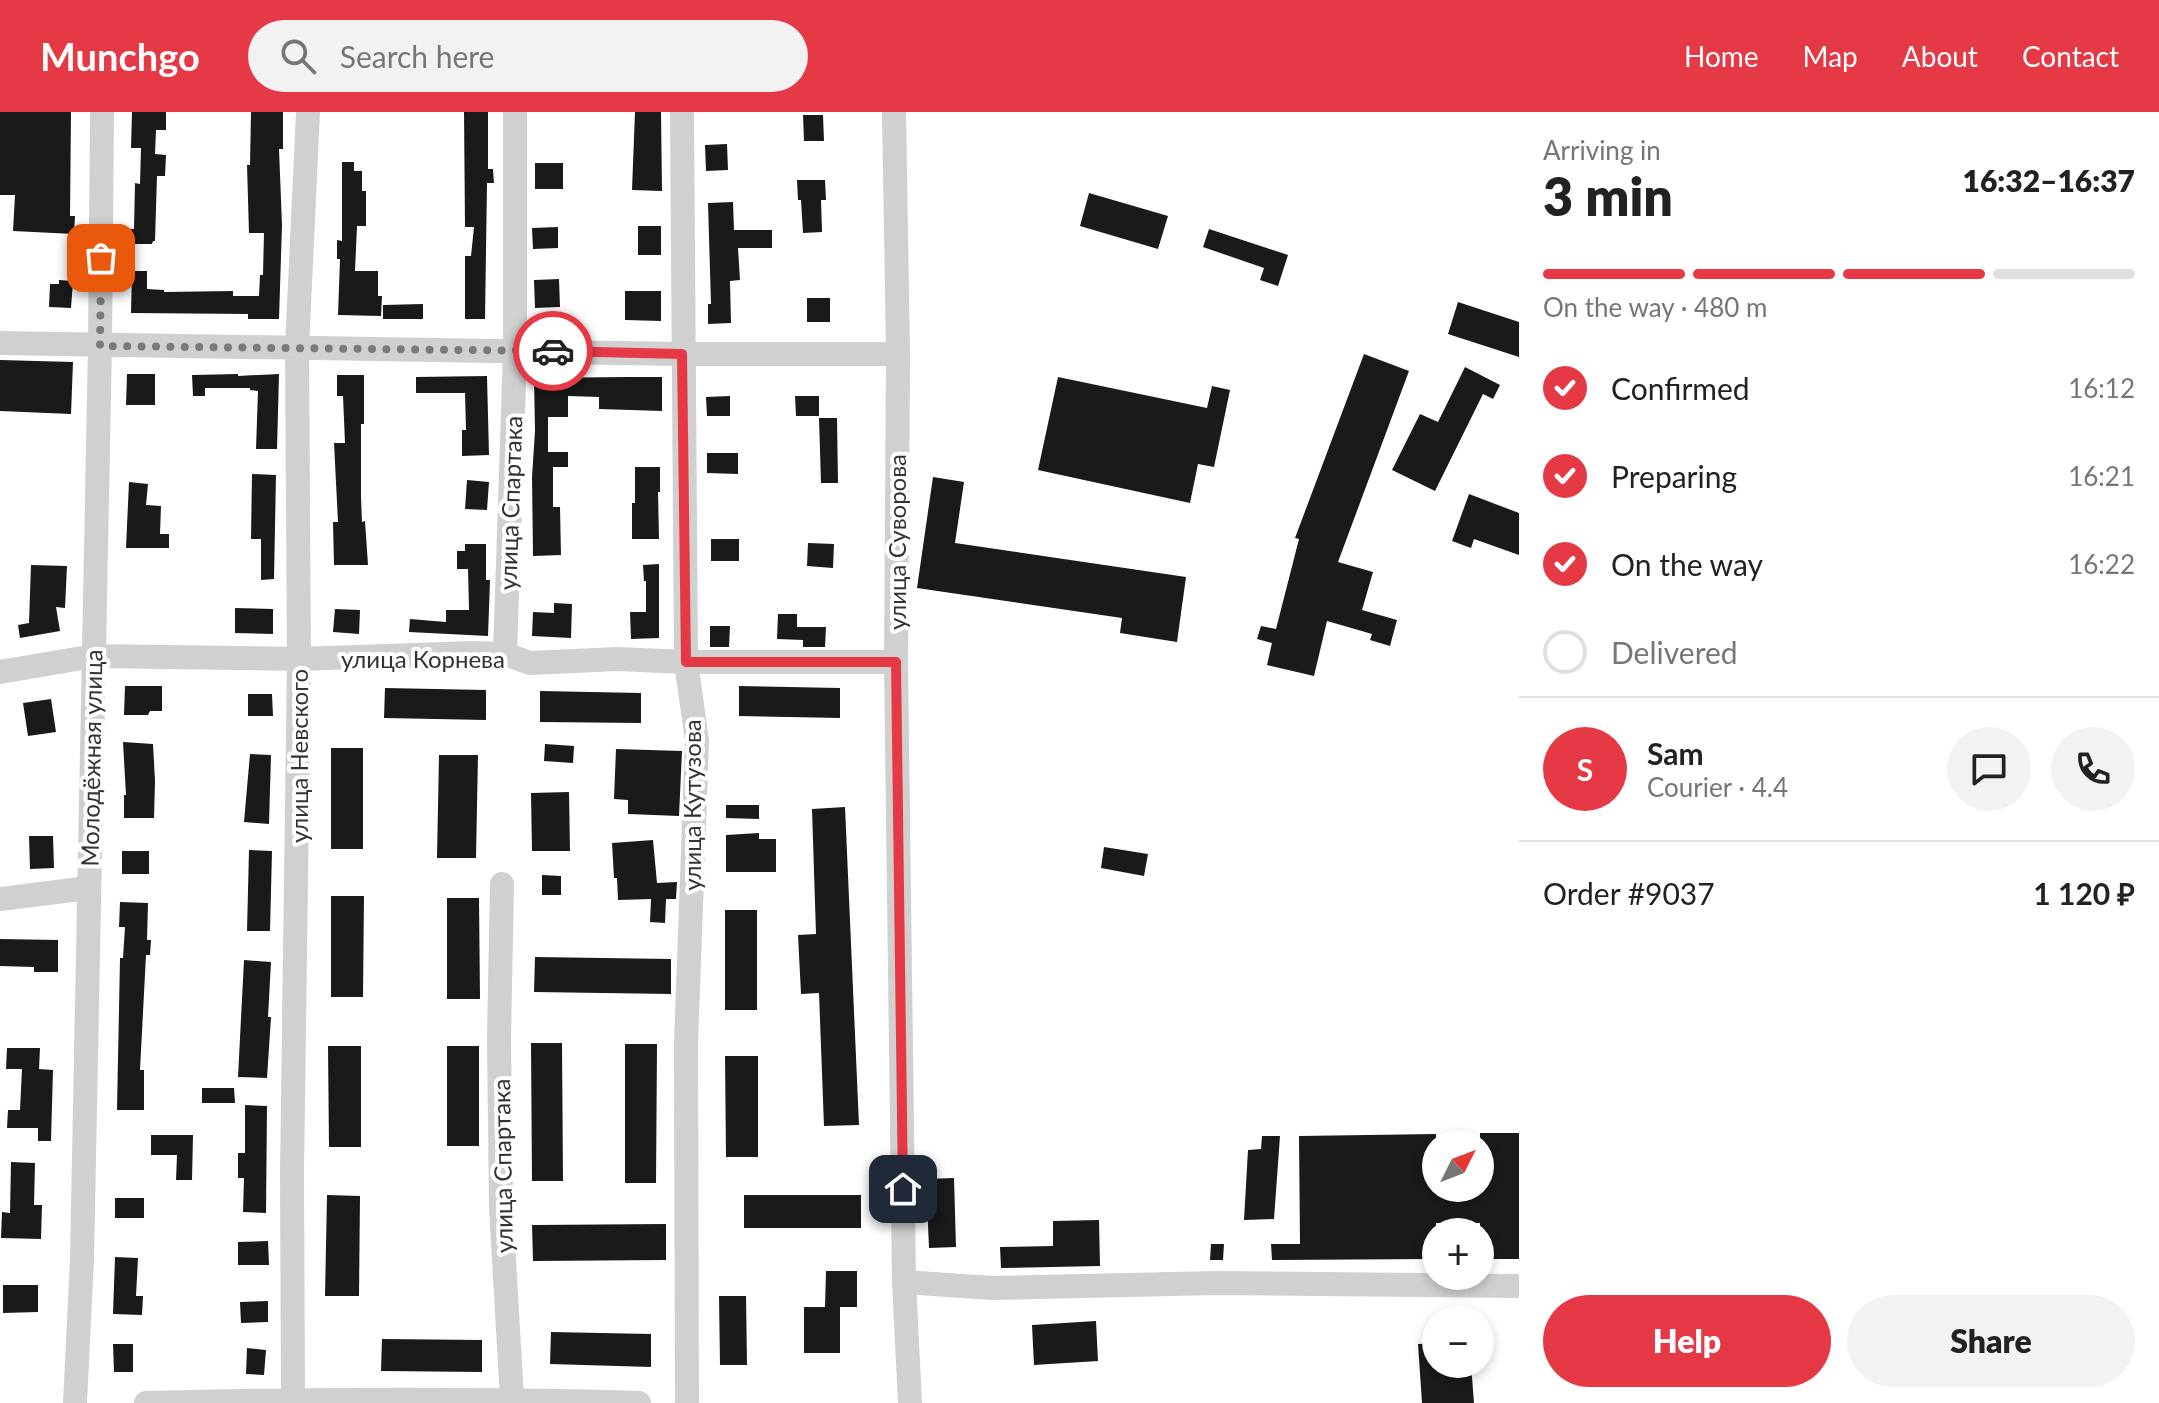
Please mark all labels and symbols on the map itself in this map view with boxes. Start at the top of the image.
pin [67,224,135,292]
courier [513,311,593,391]
street label: улица Спартака [492,415,528,591]
street label: улица Суворова [882,454,911,630]
street label: улица Корнева [341,644,505,673]
street label: Молодёжная улица [75,649,107,867]
street label: улица Невского [284,669,313,843]
street label: улица Кутузова [677,719,706,891]
street label: улица Спартака [486,1079,518,1253]
north arrow [1422,1130,1494,1202]
pin [869,1155,937,1223]

